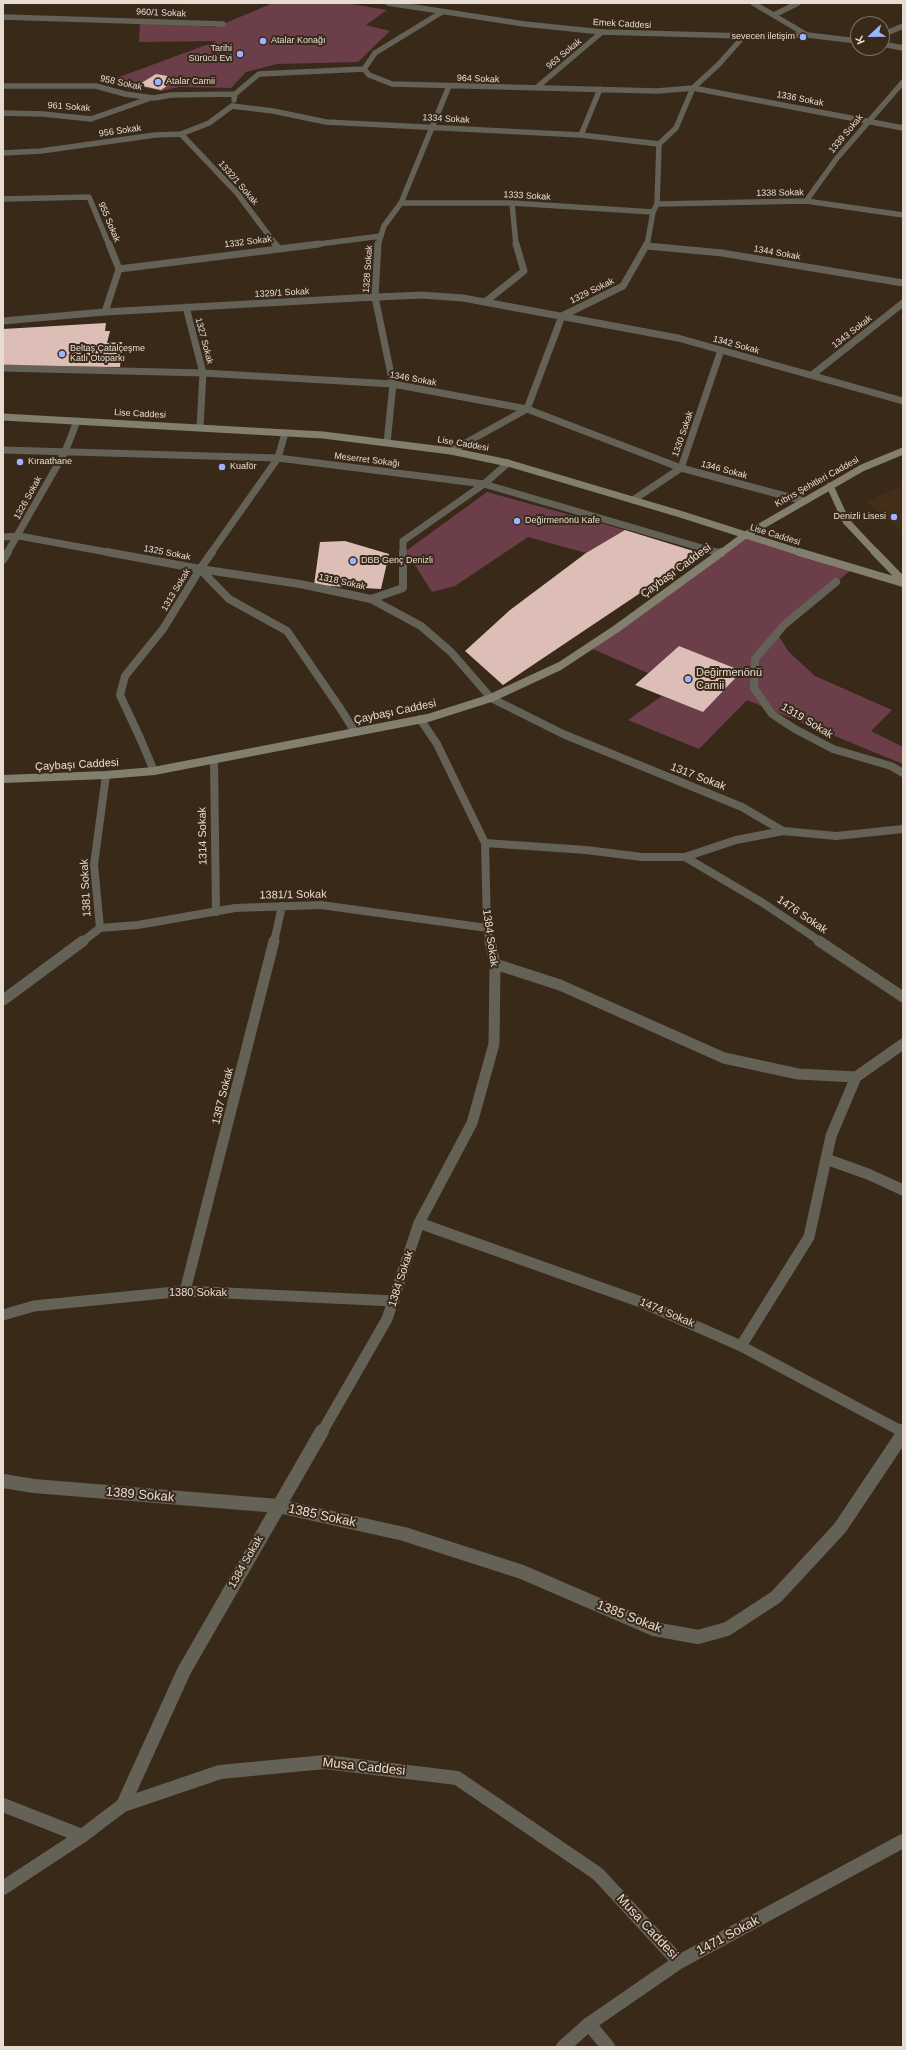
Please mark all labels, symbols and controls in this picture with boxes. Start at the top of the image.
street label: 960/1 Sokak [136,7,186,19]
north arrow [850,16,890,56]
street label: Emek Caddesi [592,17,652,31]
place label: sevecen iletişim [731,32,795,42]
marker: sevecen iletişim [798,32,808,42]
text: K [853,34,867,46]
marker: Atalar Konağı [258,36,268,46]
place label: Atalar Konağı [271,36,326,46]
street label: 963 Sokak [544,36,584,72]
place label: Tarihi Sürücü Evi [188,44,232,65]
marker: Tarihi Sürücü Evi [235,49,245,59]
street label: 958 Sokak [99,73,143,93]
street label: 964 Sokak [457,73,499,85]
marker: Atalar Camii [153,77,163,87]
place label: Atalar Camii [166,77,215,87]
street label: 1336 Sokak [776,89,824,109]
street label: 961 Sokak [47,100,91,114]
street label: 1334 Sokak [422,112,470,126]
street label: 1339 Sokak [827,112,865,156]
street label: 956 Sokak [98,123,142,139]
street label: 1332/1 Sokak [216,159,260,207]
street label: 1338 Sokak [756,187,804,199]
street label: 1333 Sokak [503,189,551,203]
street label: 955 Sokak [96,200,122,244]
street label: 1332 Sokak [224,234,272,250]
street label: 1344 Sokak [753,244,801,262]
street label: 1328 Sokak [361,245,375,293]
street label: 1329 Sokak [568,276,616,306]
street label: 1329/1 Sokak [254,286,310,300]
street label: 1343 Sokak [830,313,874,351]
street label: 1327 Sokak [193,317,215,365]
street label: 1342 Sokak [712,334,760,356]
place label: Beltaş Çatalçeşme Katlı Otoparkı [70,344,145,365]
marker: Beltaş Çatalçeşme Katlı Otoparkı [57,349,67,359]
street label: 1346 Sokak [389,370,437,388]
street label: Lise Caddesi [114,407,166,421]
street label: 1330 Sokak [670,410,696,458]
street label: Lise Caddesi [436,434,490,454]
street label: Meserret Sokağı [334,451,400,469]
street label: Kıbrıs Şehitleri Caddesi [773,454,861,510]
marker: Kıraathane [15,457,25,467]
place label: Kıraathane [28,457,72,467]
street label: 1346 Sokak [700,459,748,481]
marker: Kuaför [217,462,227,472]
place label: Kuaför [230,462,257,472]
street label: 1326 Sokak [12,475,44,521]
place label: Denizli Lisesi [833,512,886,522]
marker: Denizli Lisesi [889,512,899,522]
marker: Değirmenönü Kafe [512,516,522,526]
place label: Değirmenönü Kafe [525,516,600,526]
street label: Lise Caddesi [749,522,801,548]
street label: Çaybaşı Caddesi [638,541,714,601]
street label: 1325 Sokak [143,543,191,563]
marker: DBB Genç Denizli [348,556,358,566]
place label: DBB Genç Denizli [361,556,433,566]
street label: 1313 Sokak [159,567,193,613]
street label: 1318 Sokak [318,572,366,592]
place label: Değirmenönü Camii [696,666,762,692]
marker: Değirmenönü Camii [683,674,693,684]
street label: Çaybaşı Caddesi [353,697,437,727]
street label: 1319 Sokak [779,700,835,742]
street label: Çaybaşı Caddesi [35,756,119,774]
street label: 1317 Sokak [669,760,727,794]
street label: 1314 Sokak [196,807,210,865]
street label: 1381 Sokak [78,859,94,917]
street label: 1381/1 Sokak [259,888,327,902]
street label: 1476 Sokak [774,893,830,937]
street label: 1384 Sokak [479,908,501,968]
street label: 1387 Sokak [210,1066,236,1126]
street label: 1384 Sokak [386,1249,416,1309]
street label: 1380 Sokak [169,1286,227,1300]
street label: 1474 Sokak [638,1296,696,1330]
street label: 1389 Sokak [105,1484,175,1506]
street label: 1385 Sokak [287,1501,357,1531]
street label: 1384 Sokak [226,1534,266,1590]
street label: 1385 Sokak [594,1597,664,1637]
street label: Musa Caddesi [322,1755,406,1779]
street label: Musa Caddesi [613,1891,681,1963]
street label: 1471 Sokak [694,1913,762,1959]

